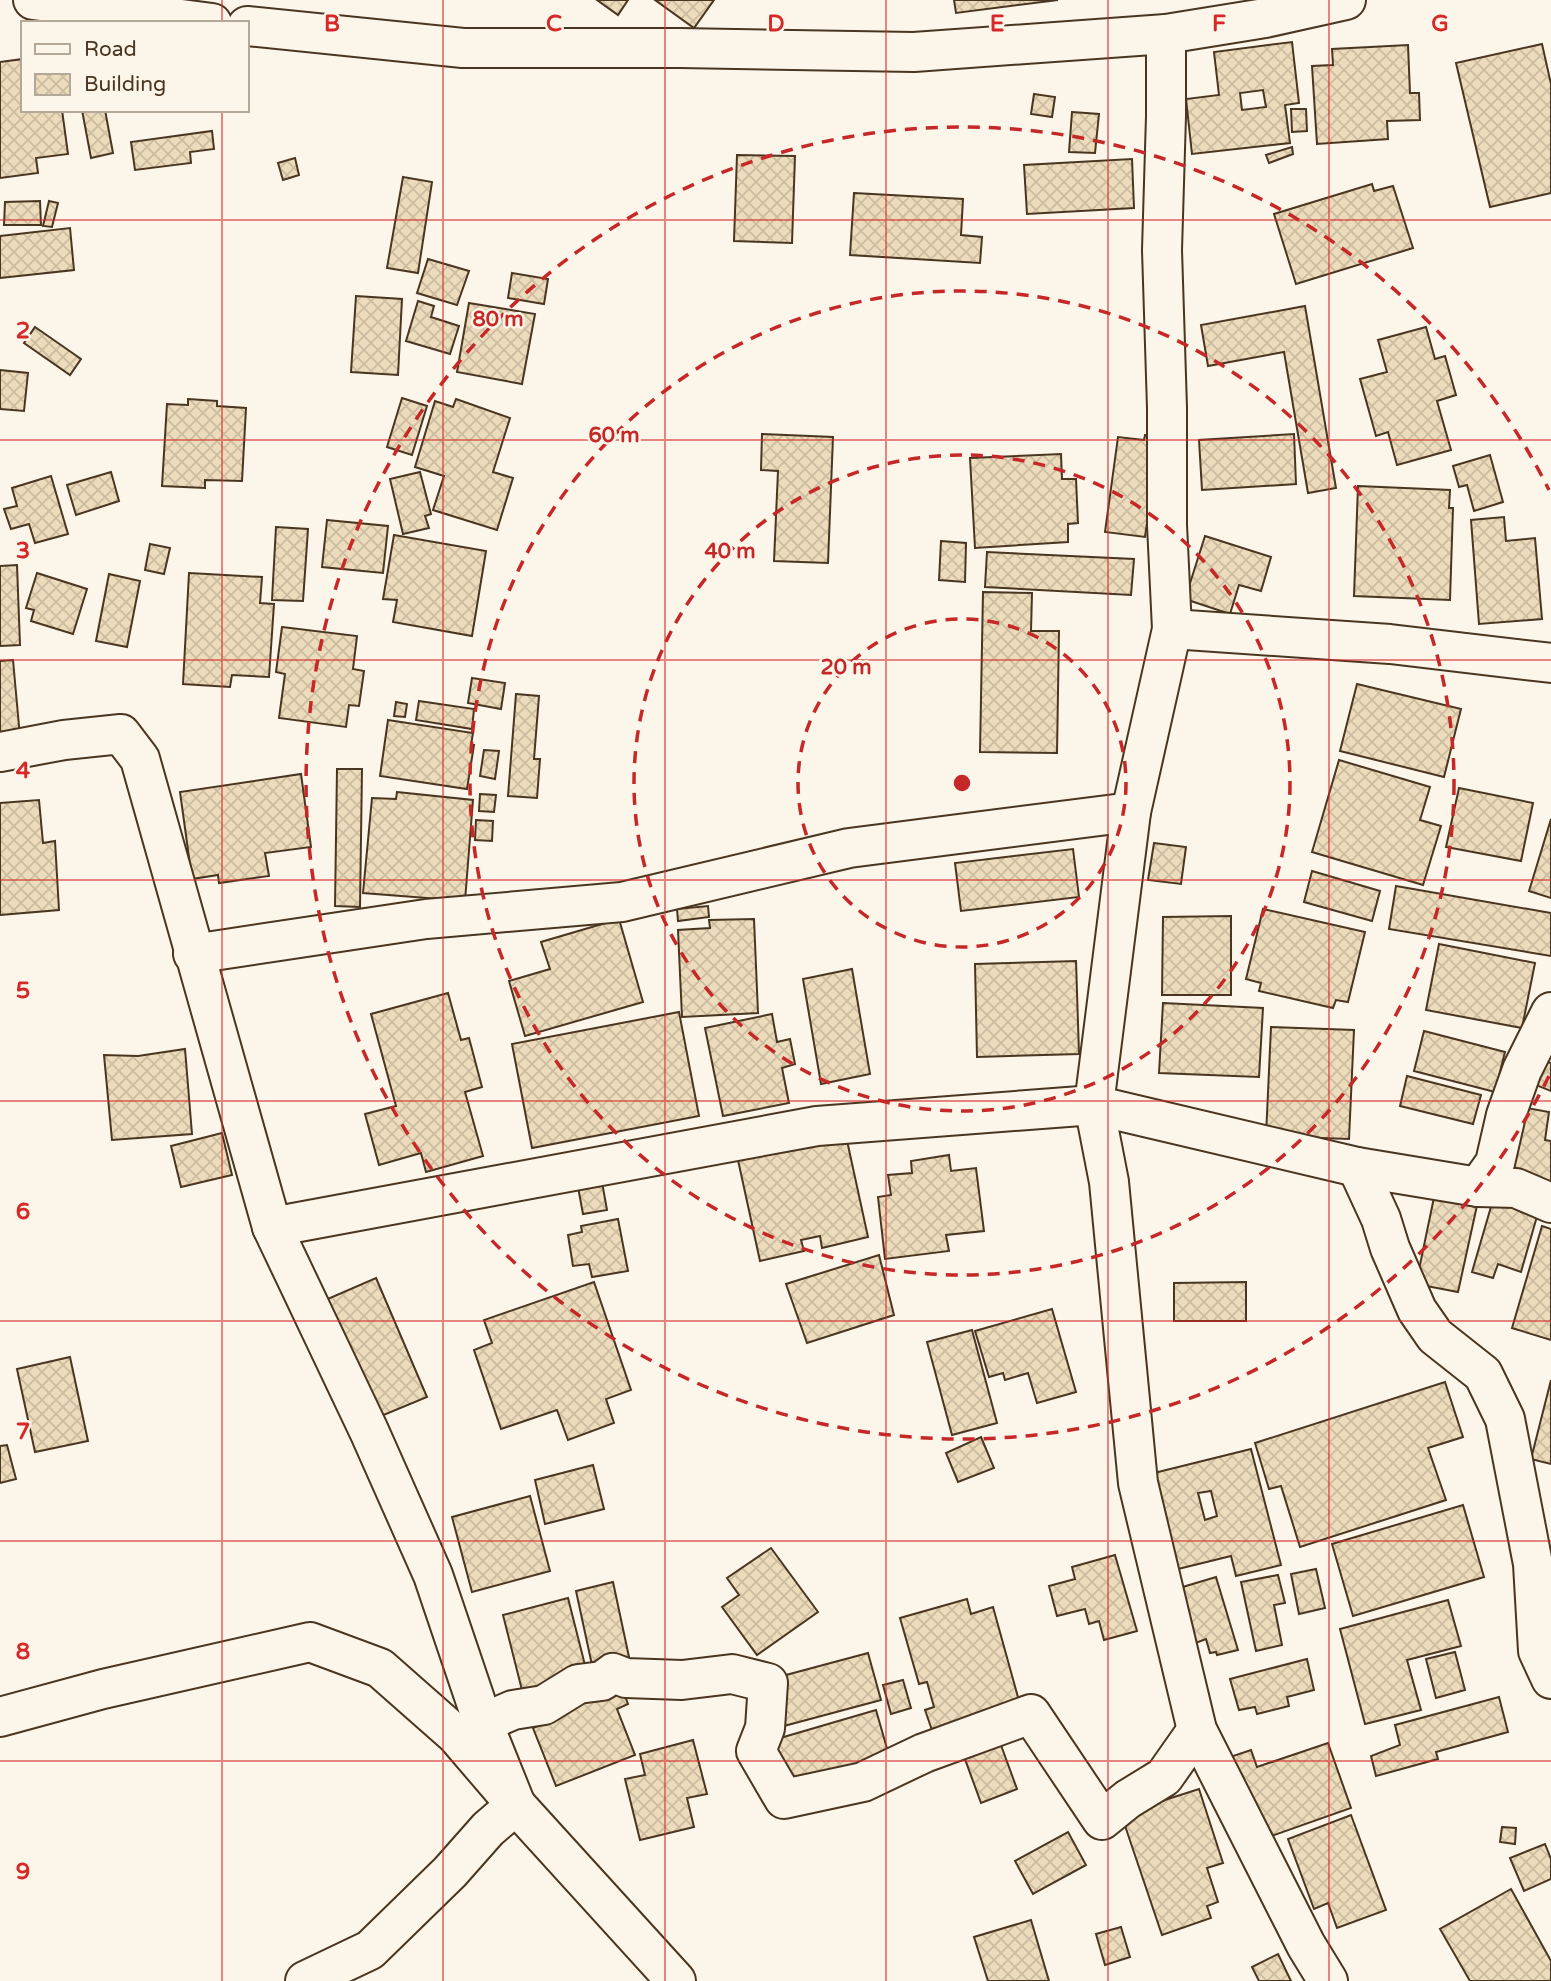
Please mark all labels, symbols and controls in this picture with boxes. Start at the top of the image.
text: B [324,10,340,38]
text: C [546,10,562,38]
text: D [767,10,785,38]
text: E [990,10,1004,38]
text: F [1212,10,1226,38]
text: G [1431,10,1449,38]
legend [21,21,248,112]
text: Road [84,37,137,62]
text: Building [84,72,166,97]
text: 80 m [472,307,524,332]
text: 2 [16,317,30,345]
text: 60 m [588,423,640,448]
text: 3 [16,537,30,565]
text: 40 m [704,539,756,564]
text: 20 m [820,655,872,680]
text: 4 [16,757,31,785]
centre of rings [950,771,974,795]
text: 5 [16,977,30,1005]
text: 6 [16,1198,30,1226]
text: 7 [16,1418,30,1446]
text: 8 [16,1638,30,1666]
text: 9 [16,1858,30,1886]

